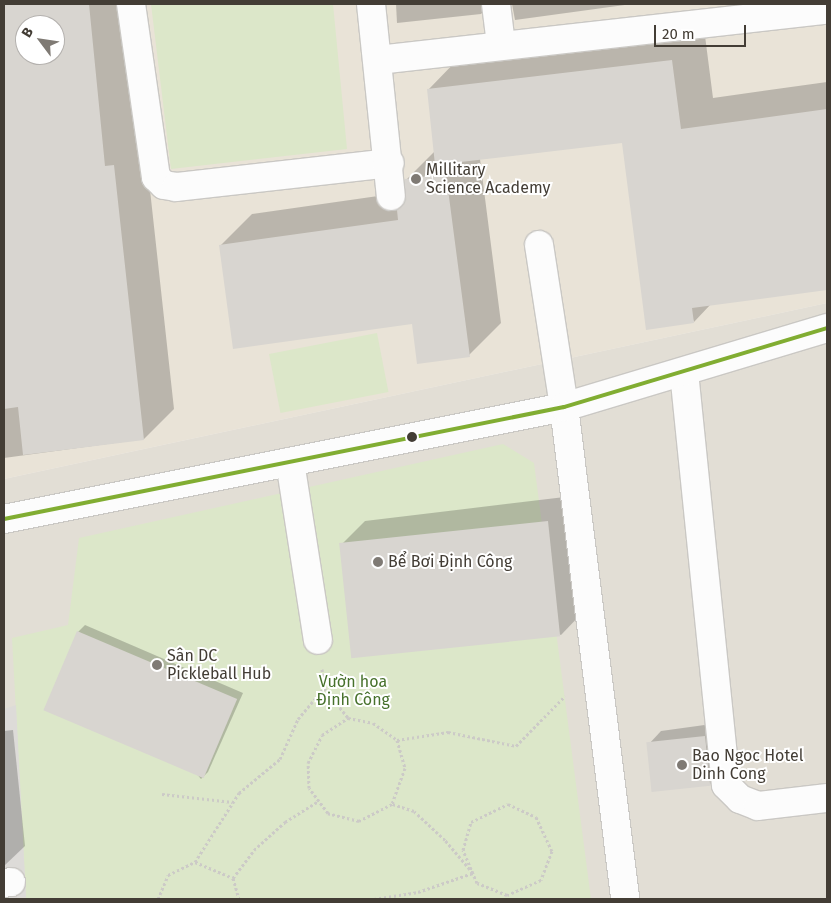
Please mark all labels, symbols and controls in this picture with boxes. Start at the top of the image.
north arrow [15,15,65,65]
scale bar [656,15,748,47]
text: B [18,24,37,41]
text: 20 m [662,25,695,43]
place label: Millitary Science Academy [426,160,550,198]
marker: Millitary Science Academy [410,173,422,185]
unlabelled marker [407,432,417,442]
place label: Bể Bơi Định Công [388,552,512,572]
marker: Bể Bơi Định Công [372,556,384,568]
place label: Sân DC Pickleball Hub [167,646,271,684]
marker: Sân DC Pickleball Hub [151,659,163,671]
park label: Vườn hoa Định Công [316,672,390,710]
place label: Bao Ngoc Hotel Dinh Cong [692,746,803,784]
marker: Bao Ngoc Hotel Dinh Cong [676,759,688,771]

